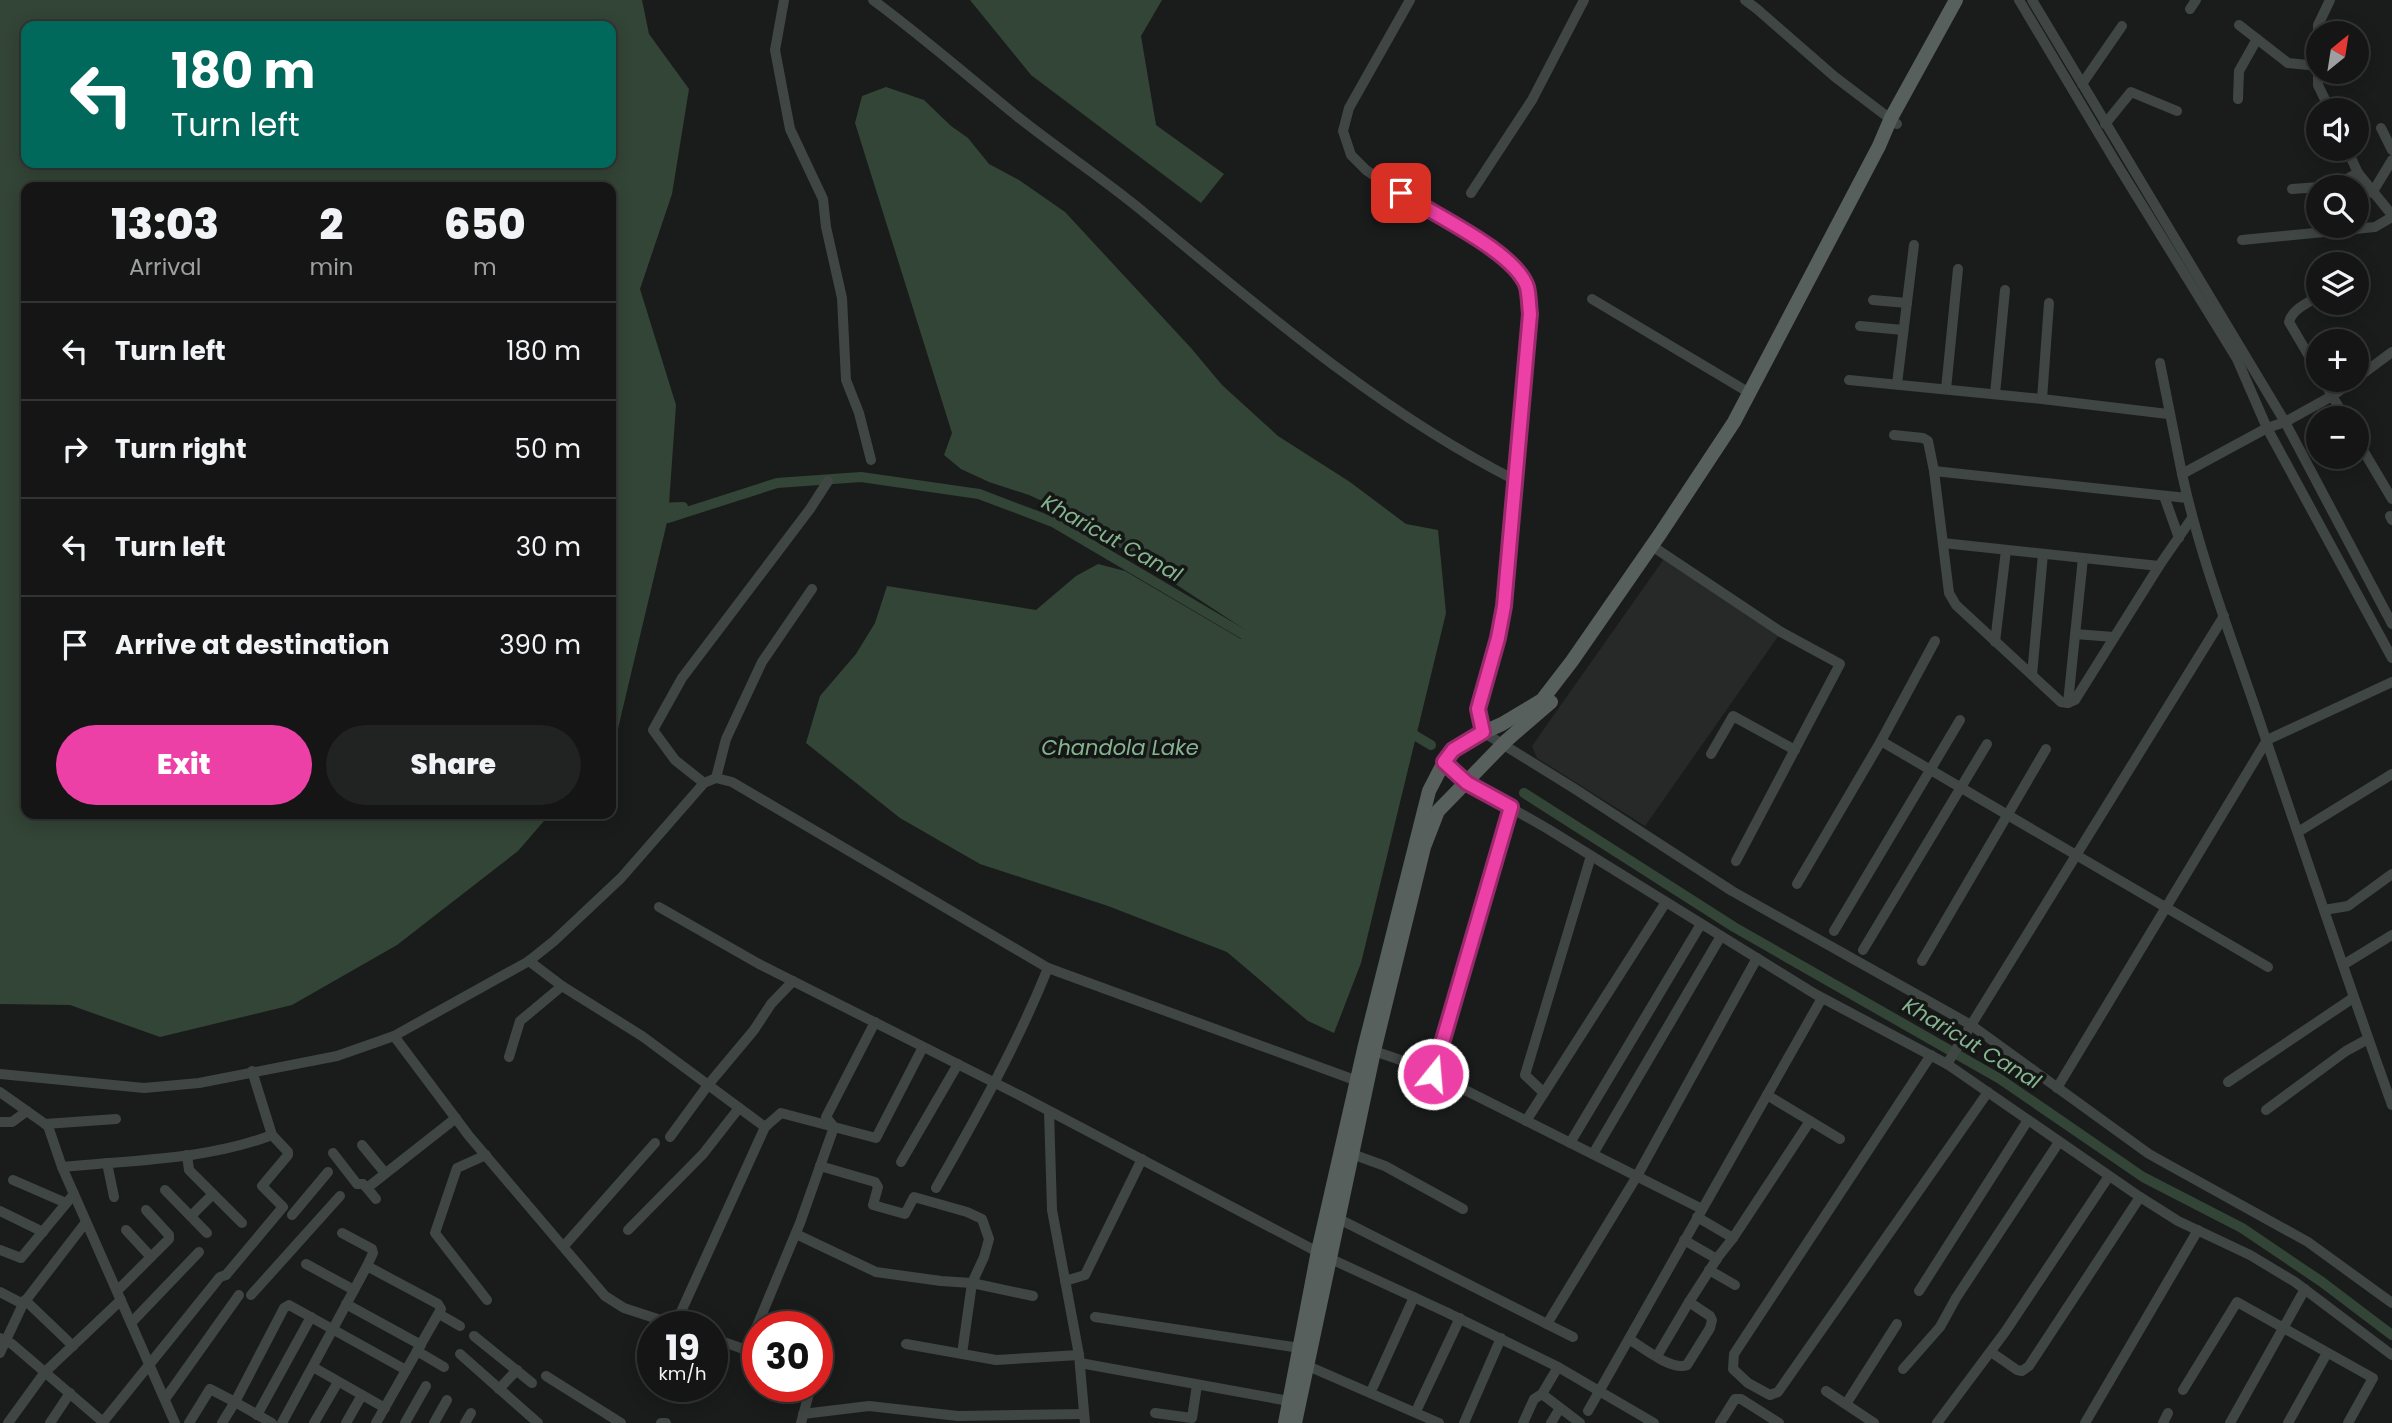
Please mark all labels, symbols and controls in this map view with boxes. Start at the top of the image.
north arrow [2306,21,2370,84]
map controls [2306,21,2369,469]
text: 180 m [171,37,315,105]
icon: left [56,49,147,140]
button: sound [2306,98,2369,161]
text: Turn left [171,102,300,147]
pin [1371,163,1431,223]
icon: arrive [1382,174,1420,212]
button: search [2306,175,2369,238]
text: 13:03 [111,195,219,254]
text: 2 [320,195,343,254]
text: 650 [444,195,526,254]
text: Arrival [129,251,201,283]
text: min [309,251,354,283]
text: m [473,251,497,283]
button: layers [2306,252,2369,315]
button: + [2306,329,2369,392]
icon: left [56,332,94,370]
text: Turn left [115,333,226,369]
text: 180 m [506,333,581,369]
button: − [2306,406,2369,469]
icon: right [56,430,94,468]
text: Turn right [115,431,247,467]
text: 50 m [515,431,581,467]
water label: Kharicut Canal [1037,487,1188,589]
icon: left [56,528,94,566]
text: Turn left [115,529,226,565]
text: 30 m [516,529,581,565]
icon: arrive [56,626,94,664]
text: Arrive at destination [115,627,390,663]
text: 390 m [499,627,581,663]
button: Exit [56,725,312,805]
button: Share [326,725,581,805]
water label: Chandola Lake [1041,733,1199,762]
water label: Kharicut Canal [1897,990,2047,1096]
position arrow [1396,1037,1470,1111]
speed limit sign: 30 [742,1311,833,1402]
text: 19 [665,1323,700,1372]
text: km/h [659,1361,706,1386]

